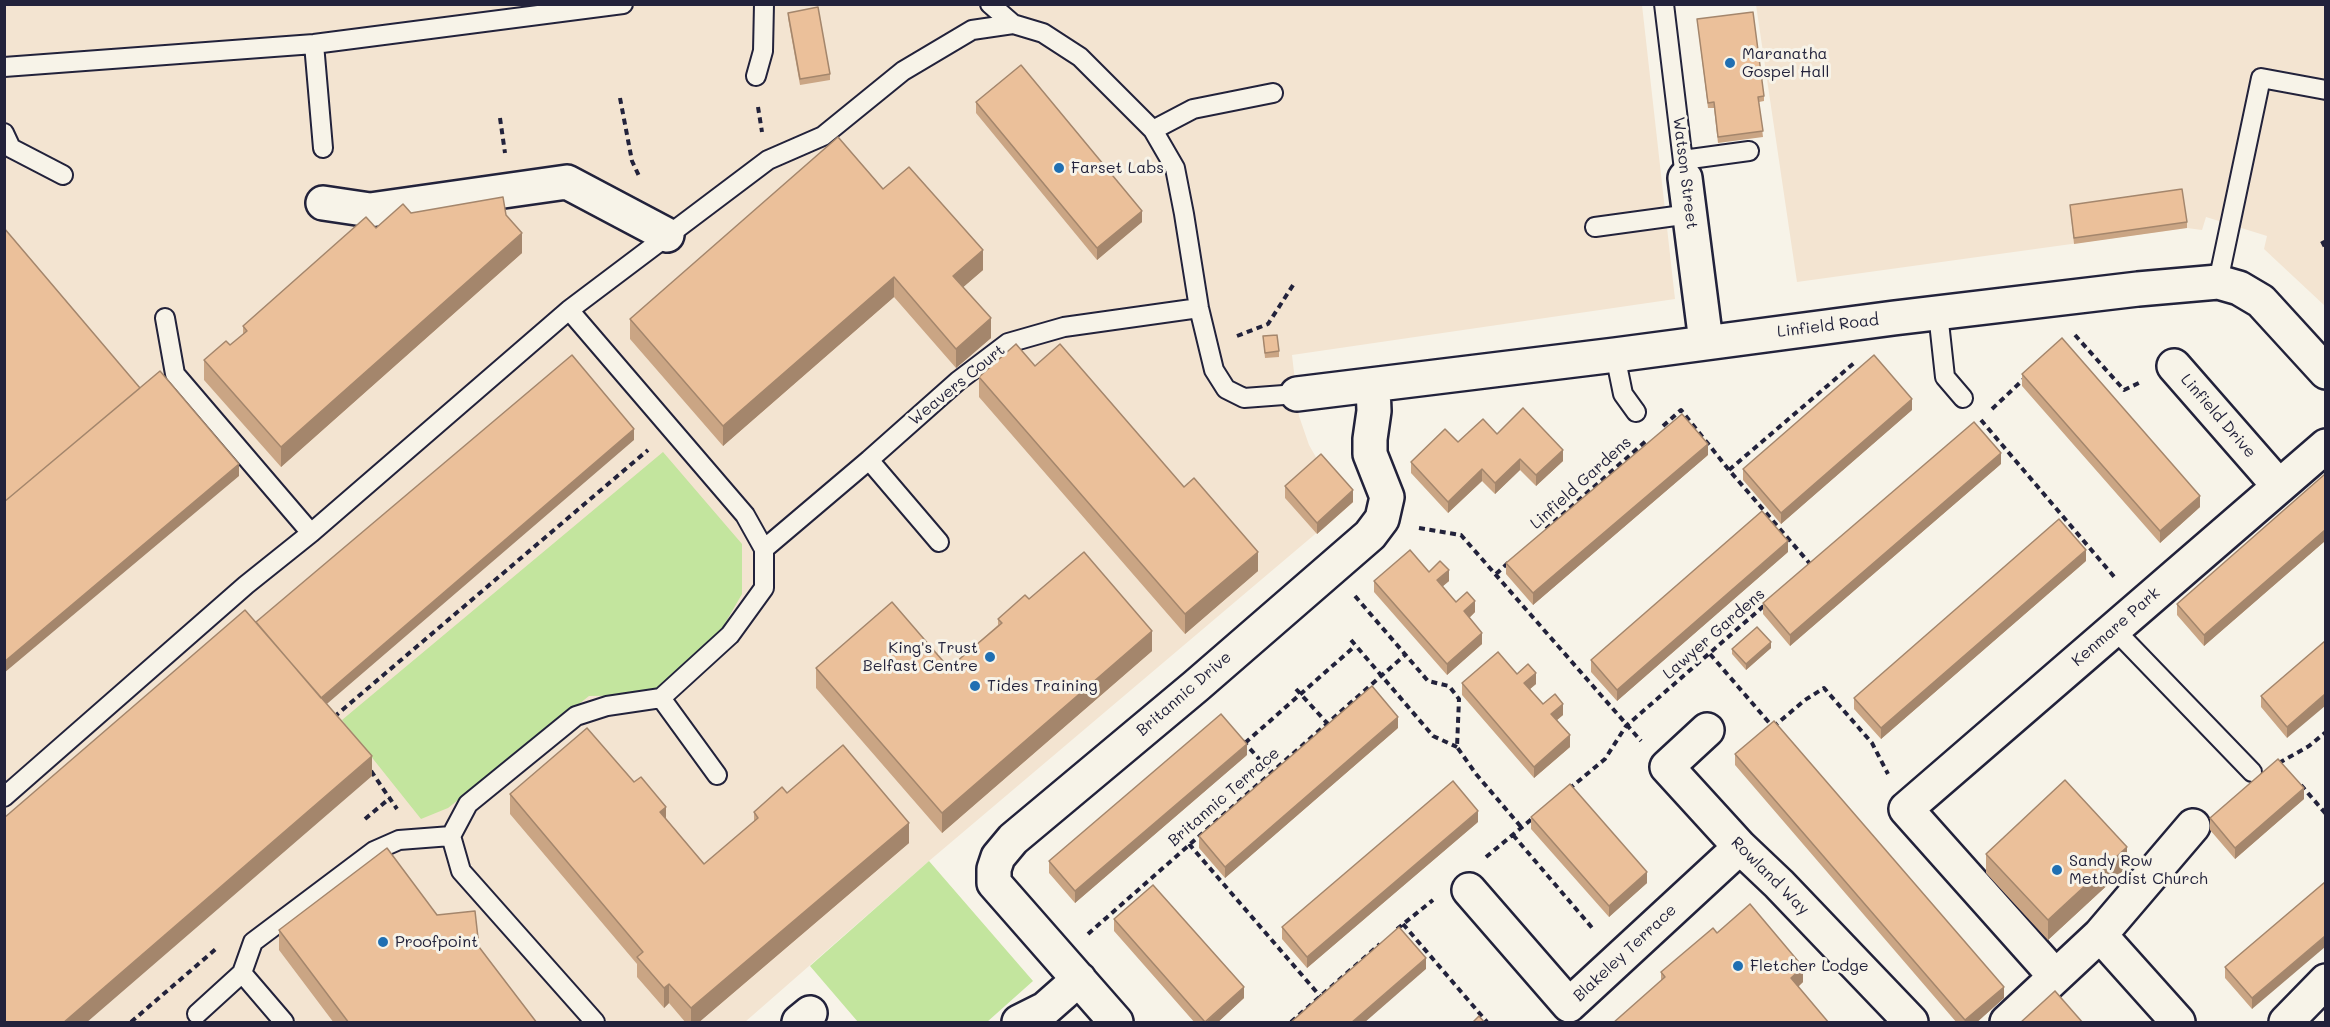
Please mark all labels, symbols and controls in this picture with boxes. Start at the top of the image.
place label: Maranatha Gospel Hall [1742,44,1829,82]
marker: Maranatha Gospel Hall [1723,56,1737,70]
street label: Watson Street [1669,116,1701,230]
place label: Farset Labs [1071,158,1164,178]
marker: Farset Labs [1052,161,1066,175]
street label: Linfield Road [1776,310,1880,342]
street label: Weavers Court [905,340,1009,430]
street label: Linfield Drive [2176,370,2260,462]
street label: Linfield Gardens [1527,433,1635,533]
street label: Kenmare Park [2068,583,2164,671]
street label: Lawyer Gardens [1659,585,1769,683]
place label: King's Trust Belfast Centre [863,638,978,676]
street label: Britannic Drive [1133,648,1235,740]
marker: King's Trust Belfast Centre [983,650,997,664]
place label: Tides Training [987,676,1097,696]
marker: Tides Training [968,679,982,693]
street label: Britannic Terrace [1164,743,1284,851]
street label: Rowland Way [1727,833,1813,919]
place label: Sandy Row Methodist Church [2069,851,2208,889]
marker: Sandy Row Methodist Church [2050,863,2064,877]
street label: Blakeley Terrace [1569,900,1681,1006]
place label: Proofpoint [395,932,478,952]
marker: Proofpoint [376,935,390,949]
place label: Fletcher Lodge [1750,956,1869,976]
marker: Fletcher Lodge [1731,959,1745,973]

